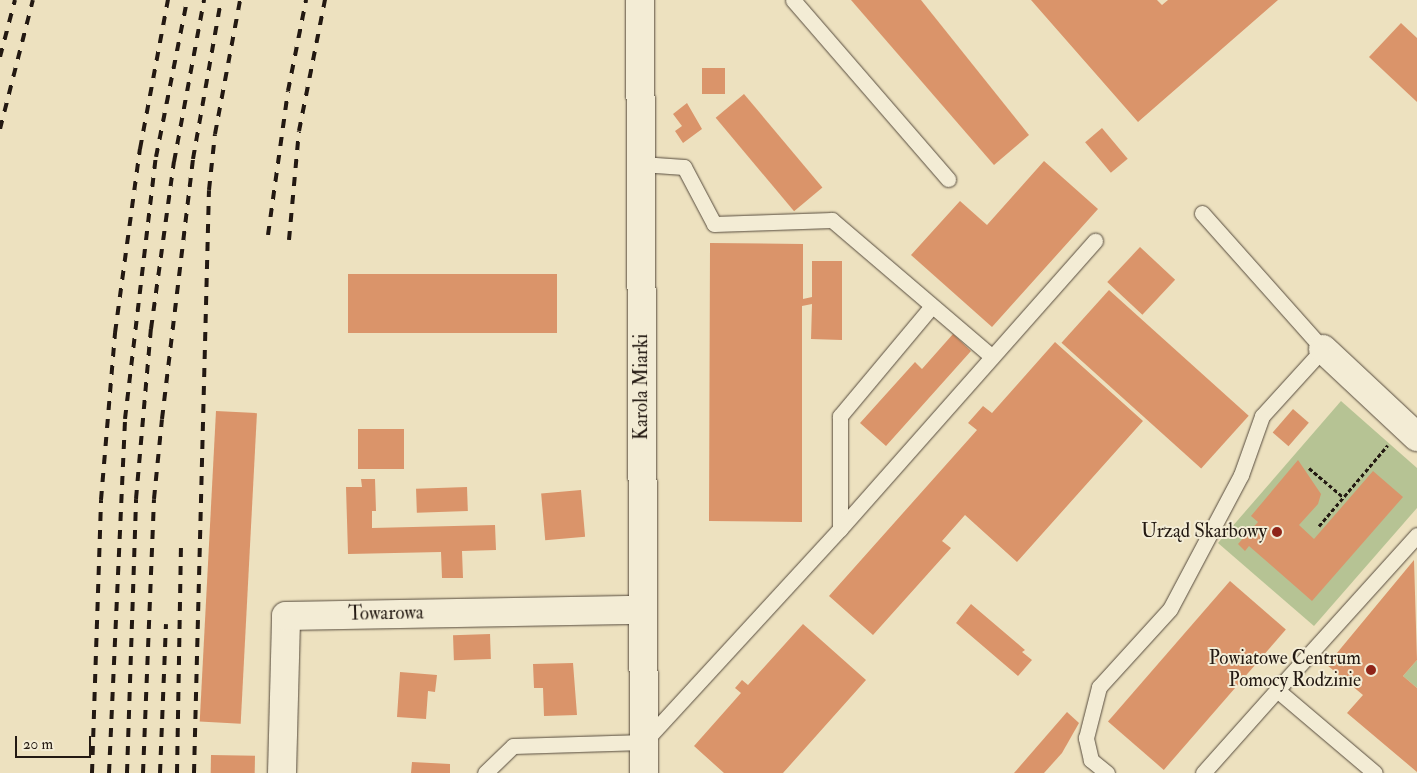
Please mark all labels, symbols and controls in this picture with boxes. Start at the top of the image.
street label: Karola Miarki [631,334,653,440]
place label: Urząd Skarbowy [1141,521,1267,543]
marker: Urząd Skarbowy [1271,526,1283,538]
street label: Towarowa [348,602,424,626]
place label: Powiatowe Centrum Pomocy Rodzinie [1209,648,1361,692]
marker: Powiatowe Centrum Pomocy Rodzinie [1365,664,1377,676]
scale bar [18,726,94,758]
text: 20 m [23,735,53,754]

